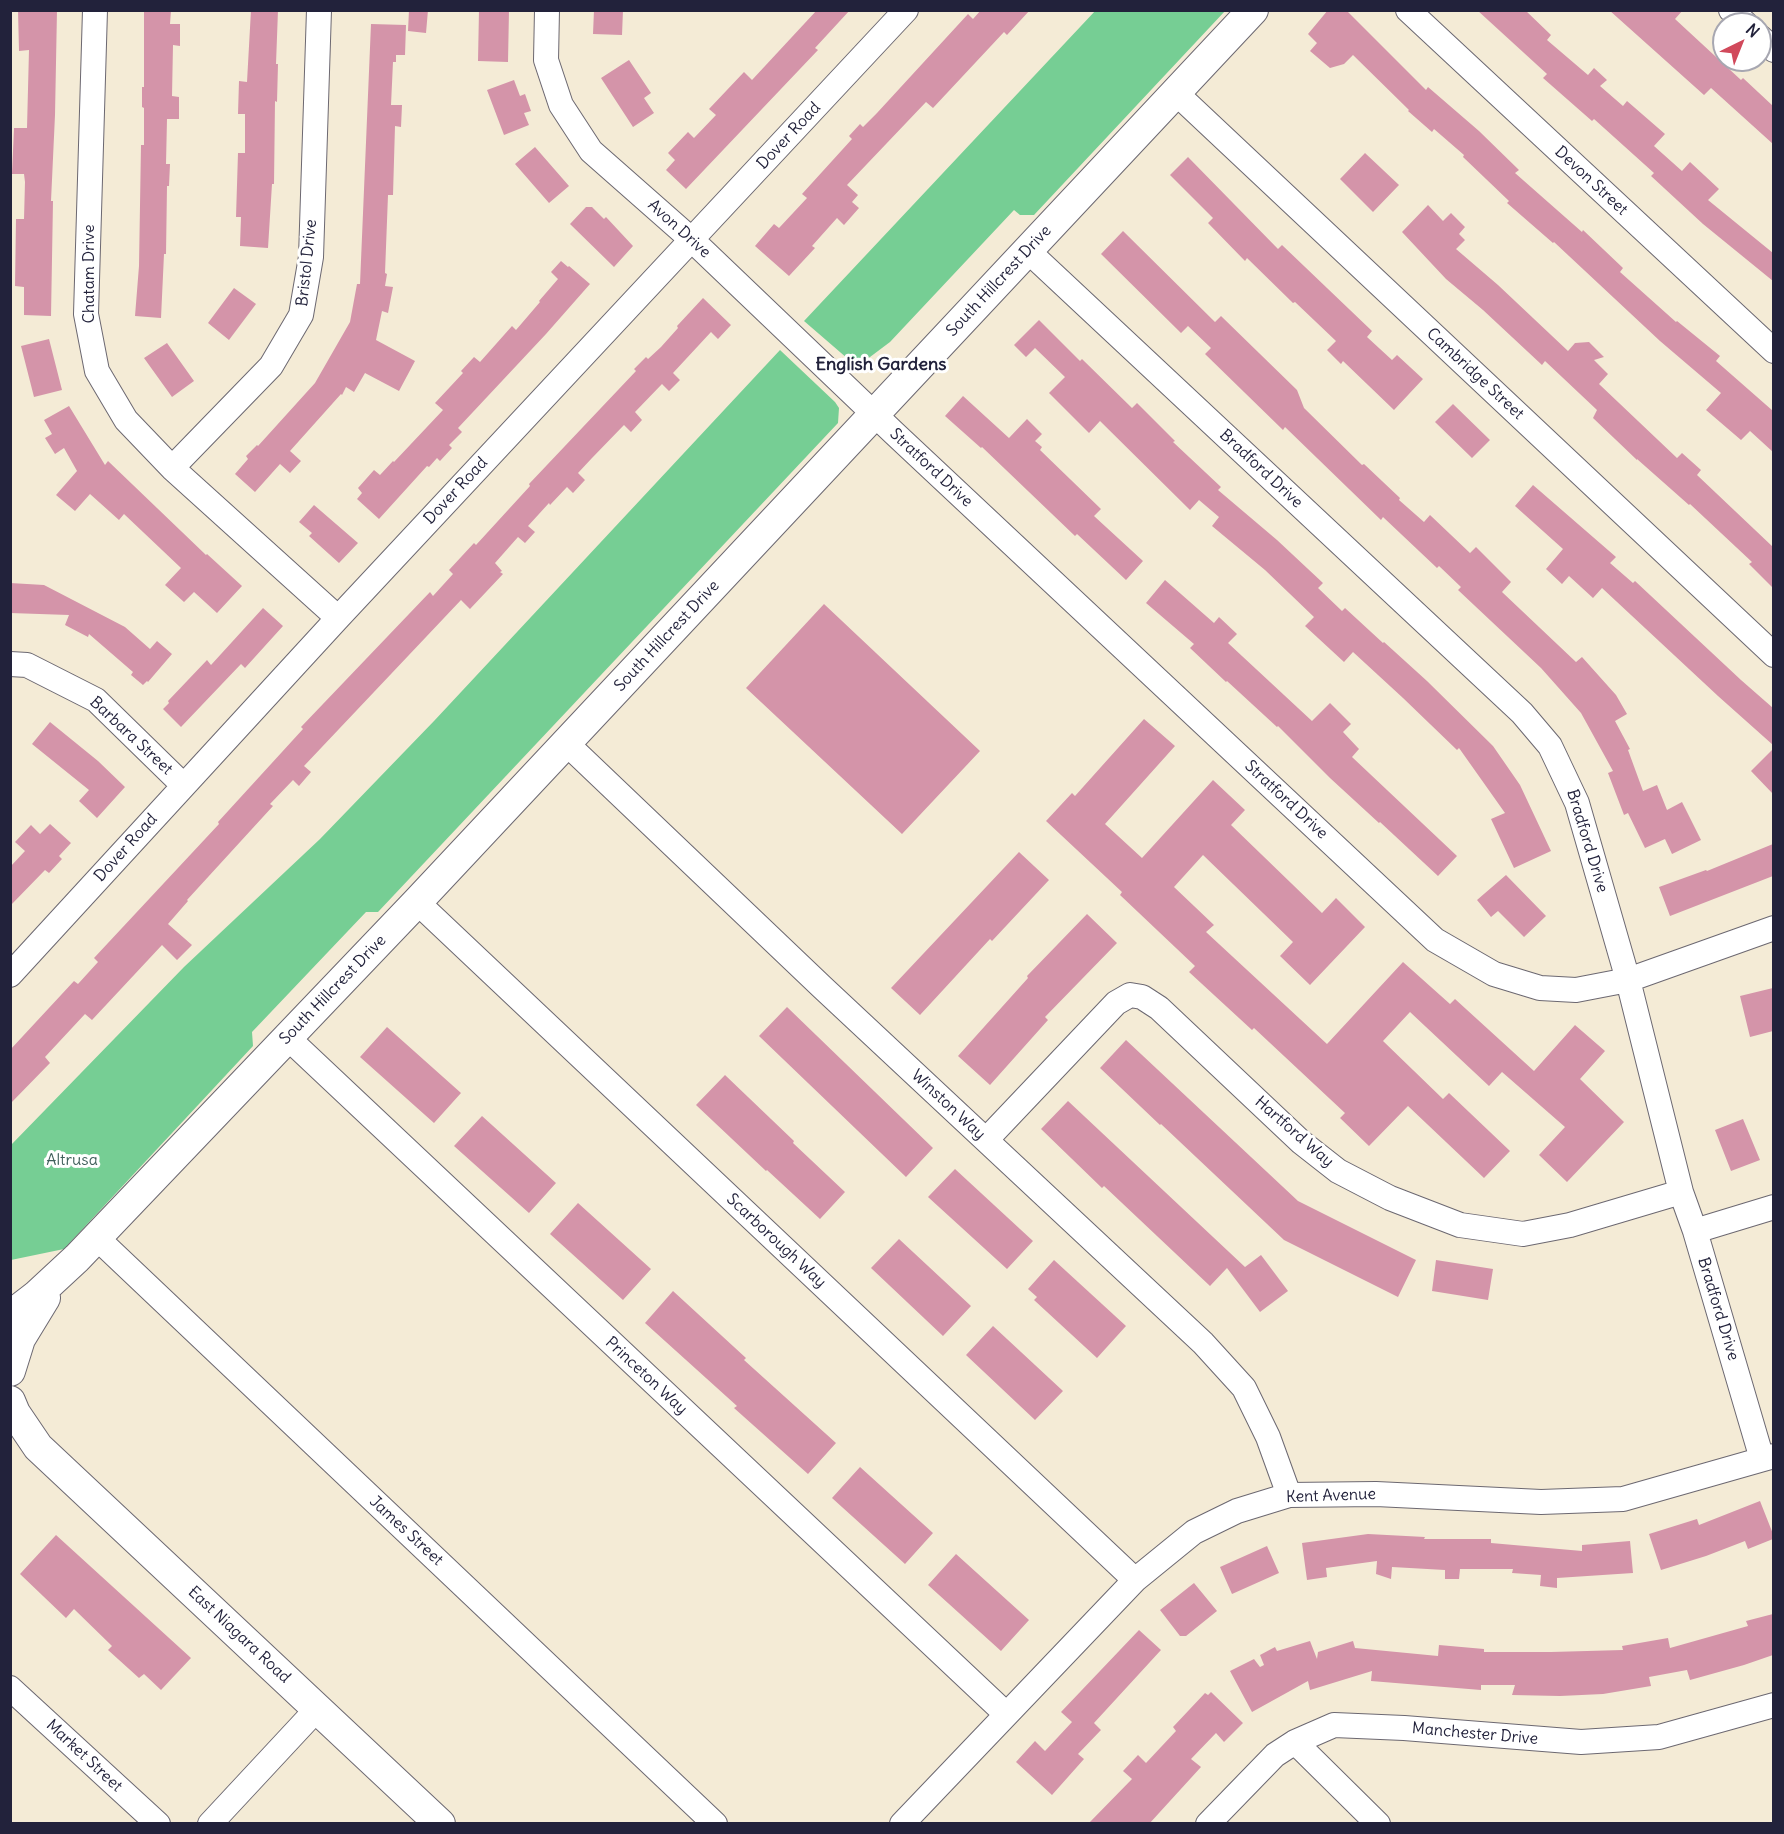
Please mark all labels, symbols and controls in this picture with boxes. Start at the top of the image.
north arrow [1712,12,1772,72]
text: N [1742,19,1764,41]
street label: Dover Road [753,99,825,173]
street label: Devon Street [1551,142,1631,220]
street label: Avon Drive [644,196,714,262]
street label: Bristol Drive [293,218,321,308]
street label: South Hillcrest Drive [943,221,1055,341]
street label: Chatam Drive [79,224,99,324]
street label: Cambridge Street [1422,324,1528,424]
district label: English Gardens [815,354,947,376]
street label: Stratford Drive [886,425,976,511]
street label: Bradford Drive [1215,426,1307,512]
street label: Dover Road [420,454,492,528]
street label: South Hillcrest Drive [611,576,723,696]
street label: Barbara Street [86,693,176,779]
street label: Stratford Drive [1241,757,1331,843]
street label: Bradford Drive [1562,787,1612,895]
street label: Dover Road [91,810,161,886]
street label: South Hillcrest Drive [276,931,390,1049]
street label: Winston Way [907,1066,989,1144]
street label: Hartford Way [1251,1093,1337,1171]
park label: Altrusa [46,1150,98,1170]
street label: Scarborough Way [722,1190,830,1292]
street label: Bradford Drive [1693,1255,1743,1363]
street label: Princeton Way [601,1333,691,1419]
street label: Kent Avenue [1286,1485,1376,1507]
street label: James Street [365,1492,447,1570]
street label: East Niagara Road [184,1583,294,1687]
street label: Market Street [42,1716,126,1796]
street label: Manchester Drive [1411,1719,1539,1749]

